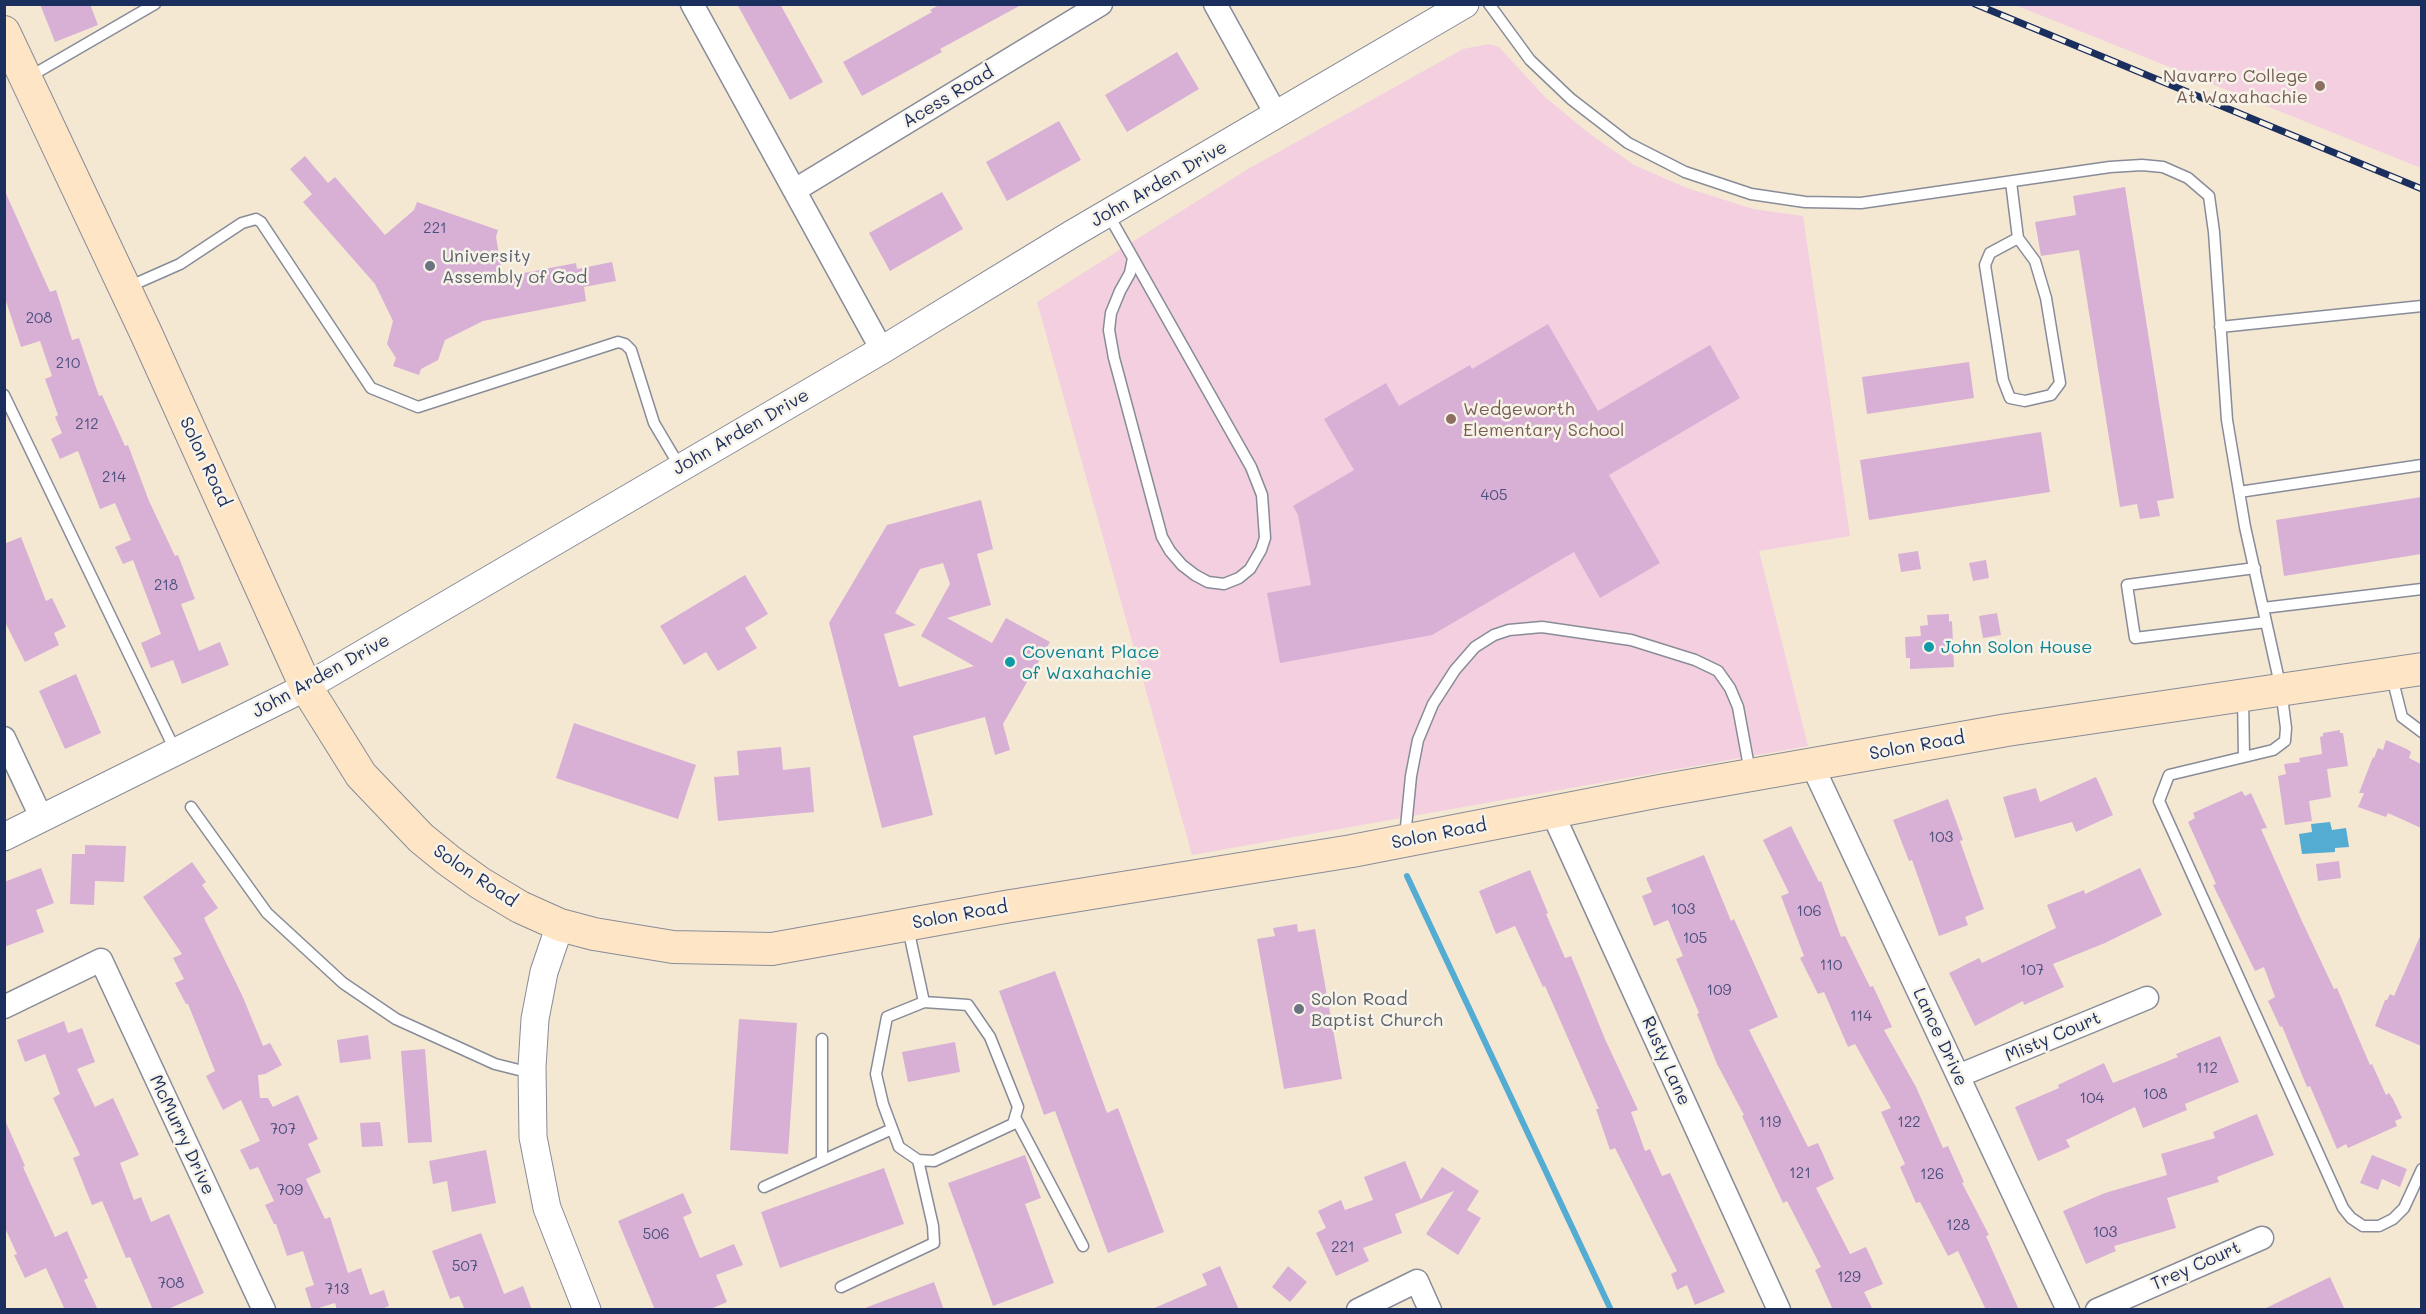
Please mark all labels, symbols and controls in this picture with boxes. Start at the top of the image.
street label: Acess Road [899,61,997,133]
place label: Navarro College At Waxahachie [2163,65,2308,107]
marker: Navarro College At Waxahachie [2313,79,2327,93]
street label: John Arden Drive [1087,136,1231,232]
house number: 221 [423,219,447,237]
place label: University Assembly of God [442,245,587,288]
marker: University Assembly of God [423,259,437,273]
house number: 208 [26,309,52,327]
house number: 210 [56,354,80,372]
street label: John Arden Drive [669,384,813,480]
place label: Wedgeworth Elementary School [1463,398,1624,440]
marker: Wedgeworth Elementary School [1444,412,1458,426]
street label: Solon Road [175,414,235,510]
house number: 212 [75,415,99,433]
house number: 214 [102,468,126,486]
house number: 405 [1481,486,1507,504]
house number: 218 [154,576,178,594]
street label: John Arden Drive [249,629,393,723]
place label: John Solon House [1941,636,2092,658]
marker: John Solon House [1922,640,1936,654]
place label: Covenant Place of Waxahachie [1022,641,1159,684]
marker: Covenant Place of Waxahachie [1003,655,1017,669]
street label: Solon Road [1868,727,1966,765]
street label: Solon Road [1390,814,1488,854]
house number: 103 [1929,828,1953,846]
street label: Solon Road [429,840,521,912]
street label: Solon Road [911,896,1009,934]
house number: 103 [1671,900,1695,918]
house number: 106 [1796,902,1822,920]
house number: 105 [1683,929,1707,947]
house number: 110 [1820,956,1842,974]
house number: 107 [2020,961,2044,979]
house number: 109 [1707,981,1731,999]
street label: Lance Drive [1908,985,1972,1089]
place label: Solon Road Baptist Church [1311,988,1443,1030]
marker: Solon Road Baptist Church [1292,1002,1306,1016]
house number: 114 [1850,1007,1872,1025]
street label: Misty Court [2002,1007,2104,1067]
street label: Rusty Lane [1637,1013,1695,1109]
house number: 112 [2196,1059,2218,1077]
street label: McMurry Drive [145,1072,219,1198]
house number: 108 [2142,1085,2168,1103]
house number: 104 [2080,1089,2104,1107]
house number: 119 [1759,1113,1781,1131]
house number: 122 [1897,1113,1921,1131]
house number: 707 [270,1120,296,1138]
house number: 121 [1789,1164,1811,1182]
house number: 126 [1920,1165,1944,1183]
house number: 709 [277,1181,303,1199]
house number: 128 [1946,1216,1970,1234]
house number: 103 [2093,1223,2117,1241]
house number: 506 [642,1225,670,1243]
street label: Trey Court [2148,1237,2244,1295]
house number: 221 [1331,1238,1355,1256]
house number: 507 [452,1257,478,1275]
house number: 129 [1837,1268,1861,1286]
house number: 708 [158,1274,184,1292]
house number: 713 [325,1280,349,1298]

